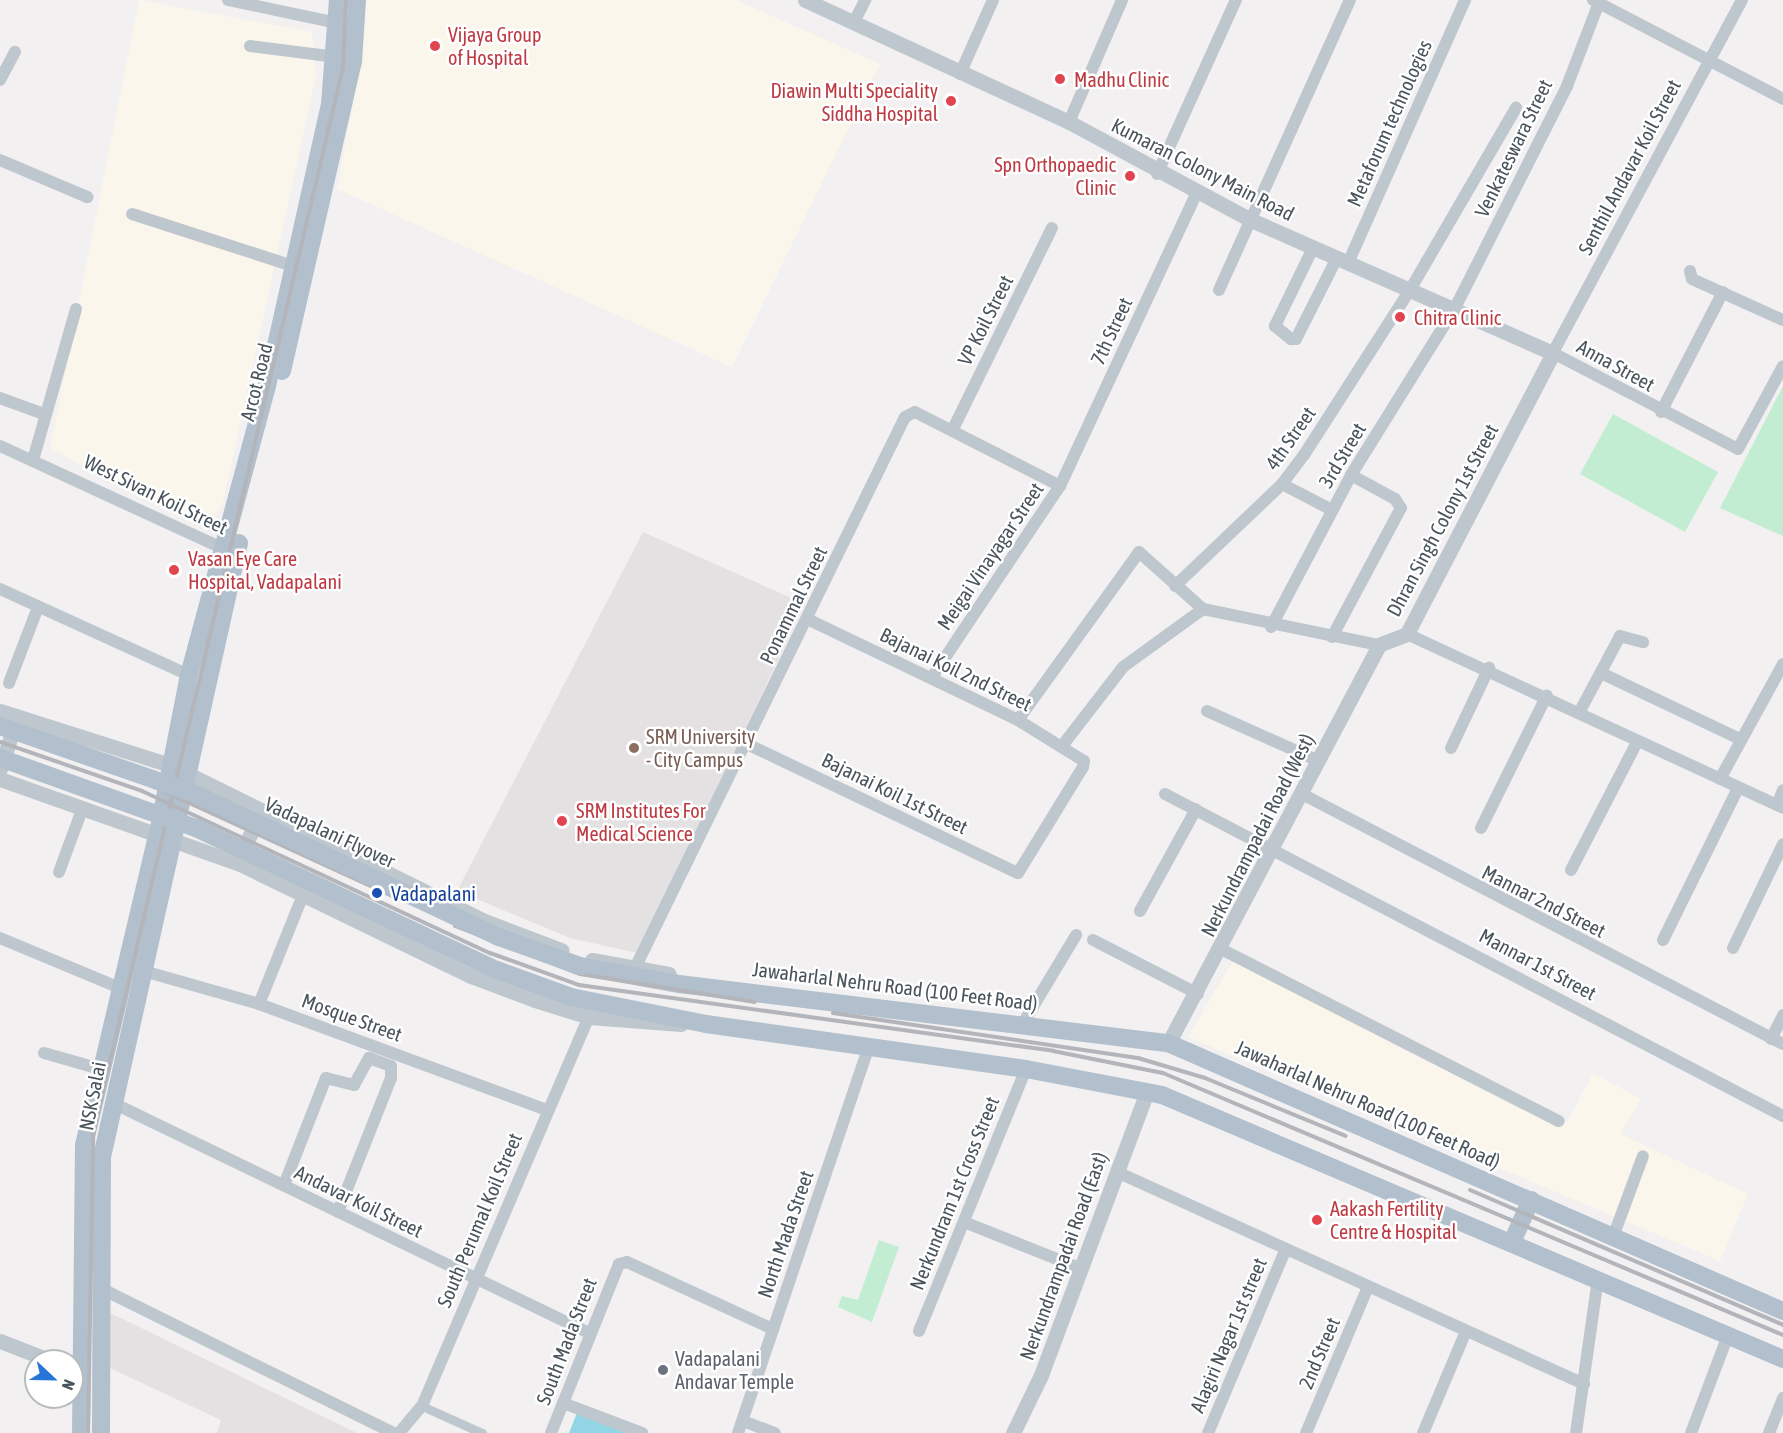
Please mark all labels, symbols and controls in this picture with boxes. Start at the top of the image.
place label: Vijaya Group of Hospital [448,22,541,69]
street label: Metaforum technologies [1341,36,1437,210]
marker: Vijaya Group of Hospital [426,37,444,55]
place label: Madhu Clinic [1074,67,1169,91]
marker: Madhu Clinic [1051,70,1069,88]
street label: Venkateswara Street [1469,75,1557,221]
street label: Senthil Andavar Koil Street [1573,75,1685,259]
place label: Diawin Multi Speciality Siddha Hospital [770,78,938,125]
marker: Diawin Multi Speciality Siddha Hospital [942,92,960,110]
street label: Kumaran Colony Main Road [1108,113,1298,225]
place label: Spn Orthopaedic Clinic [994,152,1116,199]
marker: Spn Orthopaedic Clinic [1121,167,1139,185]
street label: VP Koil Street [952,271,1018,369]
street label: 7th Street [1085,294,1137,368]
place label: Chitra Clinic [1414,305,1501,329]
marker: Chitra Clinic [1391,308,1409,326]
street label: Anna Street [1573,334,1659,396]
street label: Arcot Road [235,341,277,423]
street label: 4th Street [1260,402,1320,474]
street label: 3rd Street [1313,418,1371,492]
street label: Dhran Singh Colony 1st Street [1381,420,1503,620]
street label: West Sivan Koil Street [80,449,232,539]
street label: Meigai Vinayagar Street [932,478,1048,634]
street label: Ponammal Street [754,542,832,668]
place label: Vasan Eye Care Hospital, Vadapalani [188,546,342,593]
marker: Vasan Eye Care Hospital, Vadapalani [165,561,183,579]
street label: Bajanai Koil 2nd Street [876,622,1036,716]
place label: SRM University - City Campus [646,724,755,771]
street label: Nerkundrampadai Road (West) [1195,729,1319,941]
marker: SRM University - City Campus [627,741,641,755]
street label: Bajanai Koil 1st Street [818,747,972,839]
street label: Vadapalani Flyover [261,791,399,873]
place label: SRM Institutes For Medical Science [576,798,706,845]
marker: SRM Institutes For Medical Science [553,812,571,830]
street label: Mannar 2nd Street [1478,860,1610,942]
place label: Vadapalani [391,881,476,905]
marker: Vadapalani [368,884,386,902]
street label: Mannar 1st Street [1475,923,1601,1005]
street label: Jawaharlal Nehru Road (100 Feet Road) [751,957,1039,1015]
street label: Mosque Street [299,988,405,1046]
street label: Jawaharlal Nehru Road (100 Feet Road) [1232,1035,1504,1173]
street label: NSK Salai [74,1060,110,1132]
street label: Nerkundram 1st Cross Street [904,1093,1004,1293]
street label: South Perumal Koil Street [431,1129,527,1311]
street label: Nerkundrampadai Road (East) [1014,1149,1112,1363]
street label: Andavar Koil Street [291,1160,427,1242]
street label: North Mada Street [752,1167,818,1301]
place label: Aakash Fertility Centre & Hospital [1330,1196,1457,1243]
marker: Aakash Fertility Centre & Hospital [1308,1211,1326,1229]
street label: Alagiri Nagar 1st street [1185,1254,1271,1416]
street label: South Mada Street [531,1274,601,1408]
street label: 2nd Street [1293,1314,1345,1392]
place label: Vadapalani Andavar Temple [675,1346,794,1393]
north arrow [24,1349,84,1409]
marker: Vadapalani Andavar Temple [656,1363,670,1377]
text: N [59,1377,79,1393]

